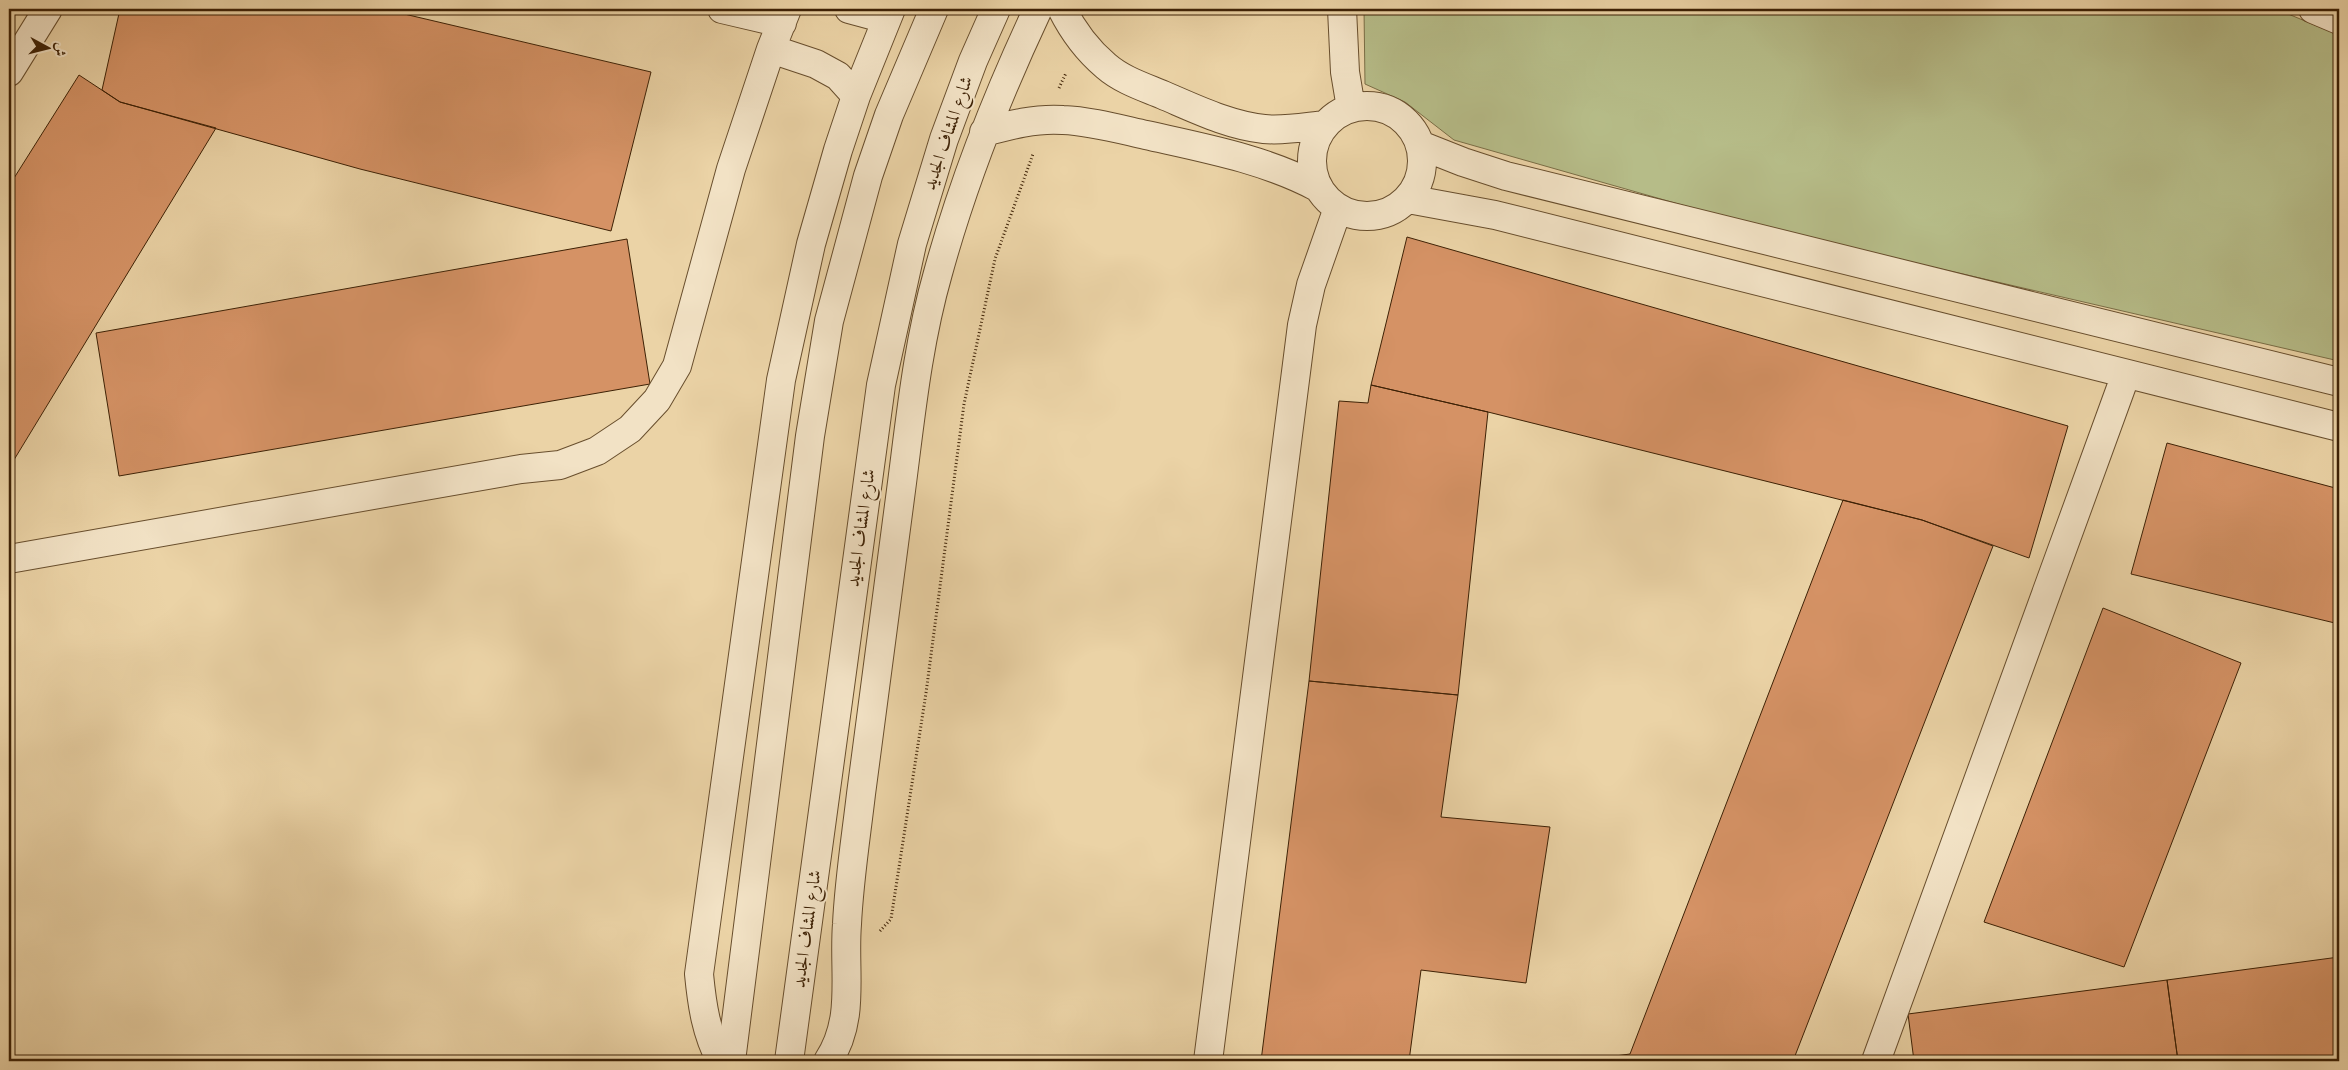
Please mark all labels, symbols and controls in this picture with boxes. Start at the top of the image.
north arrow [22,22,72,72]
text: ش [50,41,71,58]
street label: شارع المشاف الجديد [917,73,981,194]
street label: شارع المشاف الجديد [840,467,884,589]
street label: شارع المشاف الجديد [786,868,830,990]

